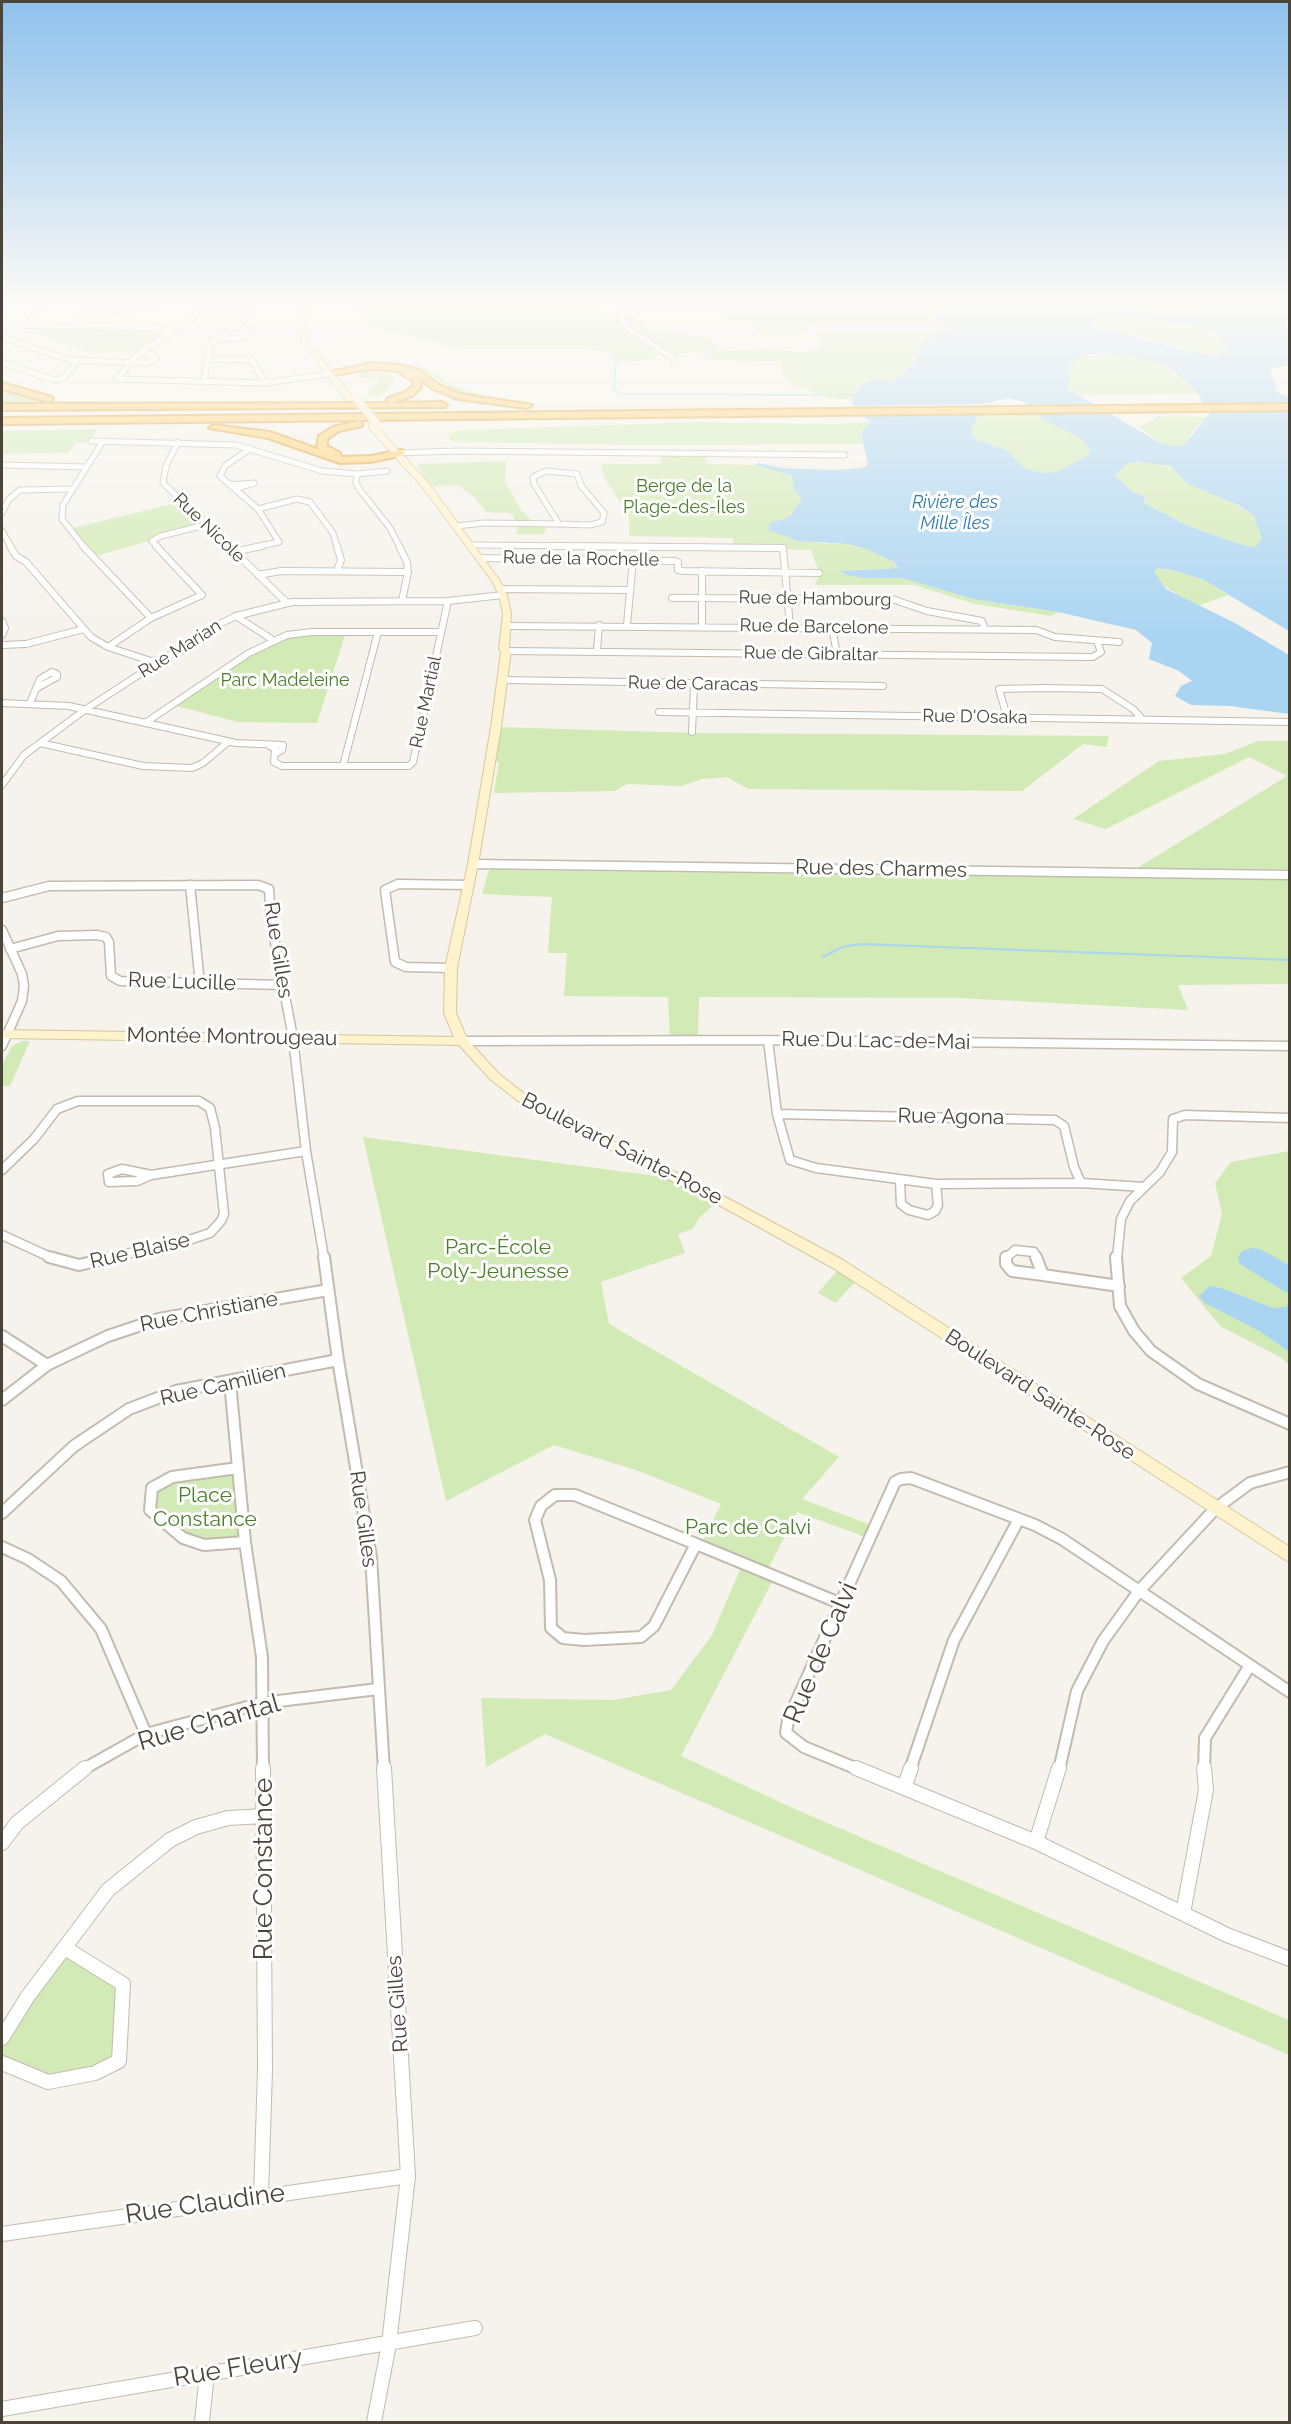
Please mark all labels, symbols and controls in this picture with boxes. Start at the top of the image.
park label: Berge de la Plage-des-Îles [623,476,745,518]
street label: Rue Nicole [169,489,249,567]
water label: Rivière des Mille Îles [912,492,998,534]
street label: Rue de la Rochelle [503,547,659,571]
street label: Rue de Hambourg [738,587,892,611]
street label: Rue Marian [135,615,225,683]
street label: Rue de Barcelone [739,615,889,639]
street label: Rue de Gibraltar [743,642,879,666]
street label: Rue Martial [406,654,446,750]
park label: Parc Madeleine [220,670,350,692]
street label: Rue de Caracas [628,672,758,696]
street label: Rue D'Osaka [922,705,1028,729]
street label: Rue des Charmes [795,855,967,883]
street label: Rue Gilles [258,900,298,1000]
street label: Rue Lucille [127,968,237,996]
street label: Montée Montrougeau [126,1023,338,1051]
street label: Rue Du Lac-de-Mai [781,1027,971,1055]
street label: Boulevard Sainte-Rose [517,1087,727,1211]
street label: Rue Agona [897,1103,1005,1131]
street label: Rue Blaise [88,1227,192,1275]
park label: Parc-École Poly-Jeunesse [427,1235,569,1285]
street label: Rue Christiane [138,1286,280,1338]
street label: Boulevard Sainte-Rose [940,1324,1140,1466]
street label: Rue Camilien [158,1358,288,1412]
street label: Rue Gilles [344,1469,382,1569]
park label: Place Constance [153,1483,257,1533]
park label: Parc de Calvi [685,1515,811,1541]
street label: Rue de Calvi [777,1578,865,1728]
street label: Rue Chantal [134,1688,284,1758]
street label: Rue Constance [248,1778,280,1960]
street label: Rue Gilles [382,1955,414,2053]
street label: Rue Claudine [123,2177,287,2231]
street label: Rue Fleury [171,2342,305,2394]

